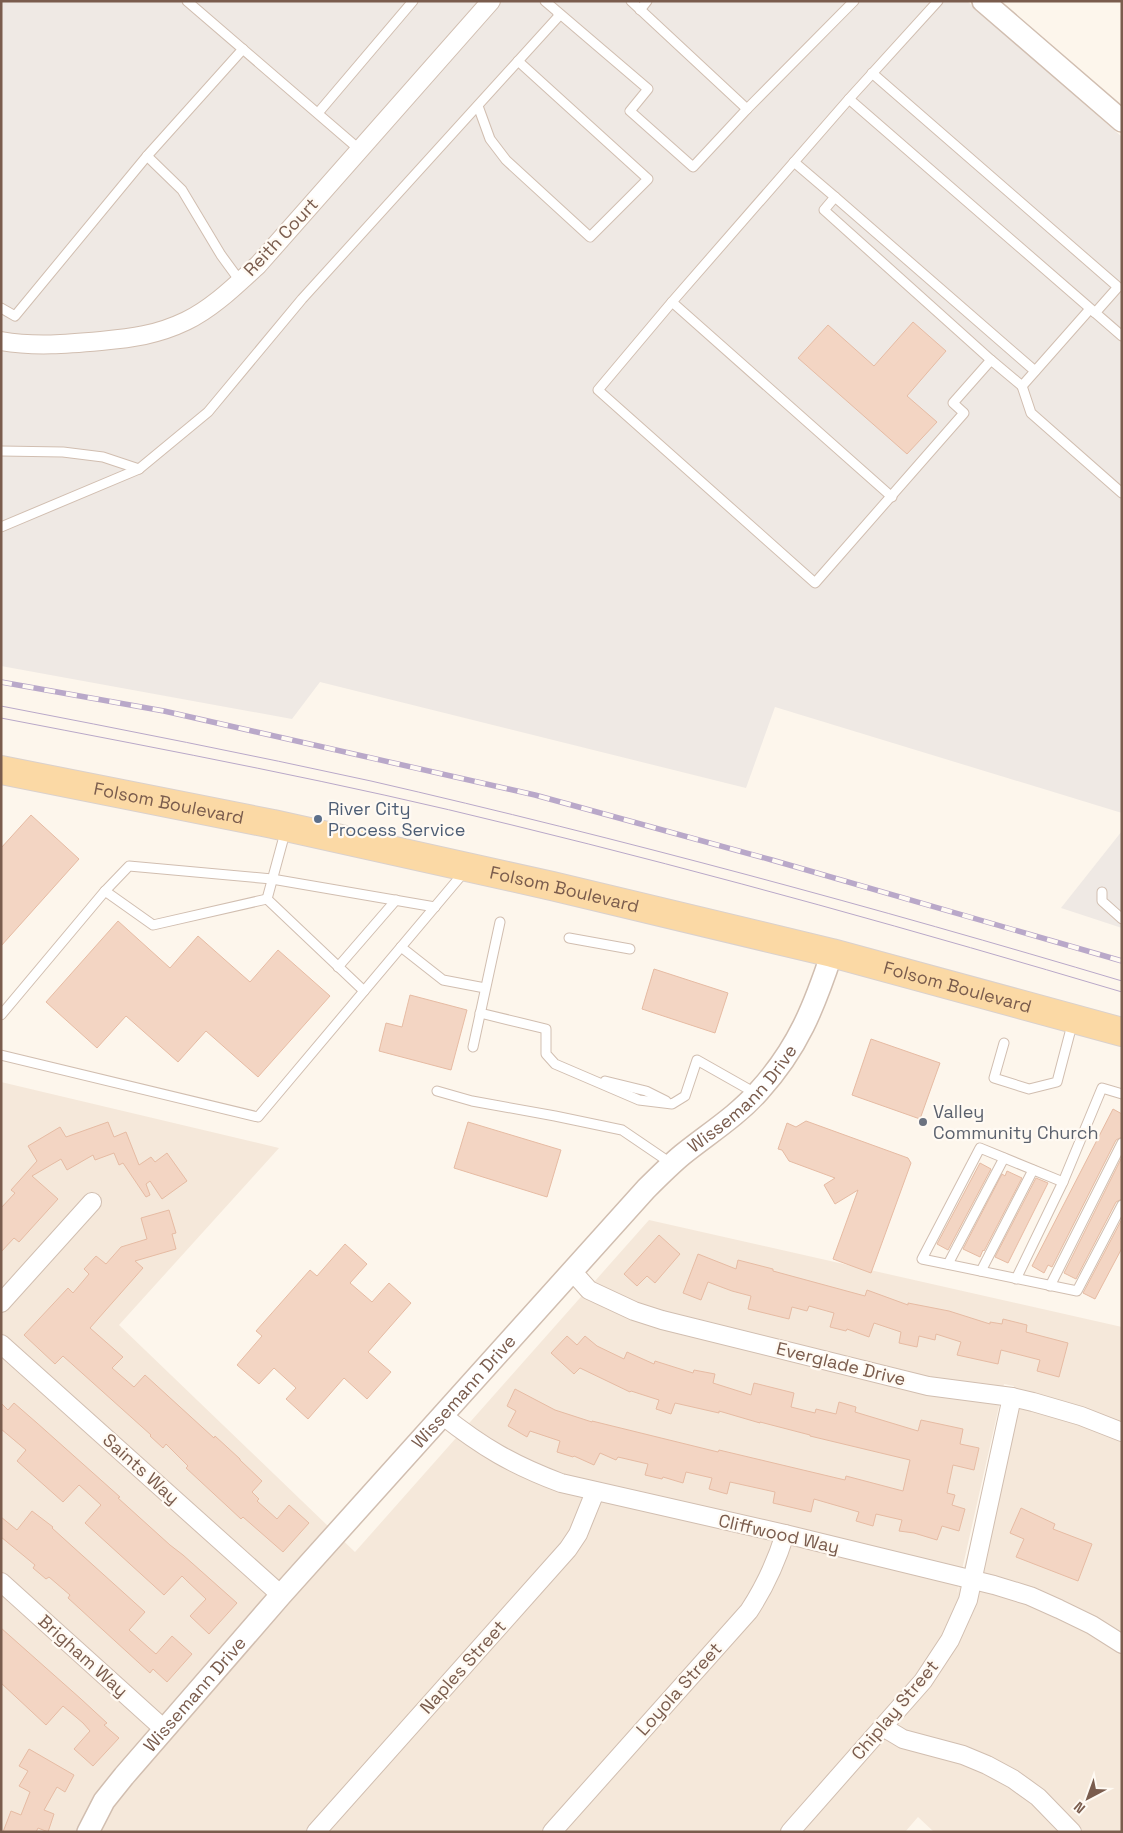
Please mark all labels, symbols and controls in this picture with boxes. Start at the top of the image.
street label: Reith Court [238,193,323,281]
street label: Folsom Boulevard [92,777,246,829]
place label: River City Process Service [328,797,465,841]
marker: River City Process Service [312,813,324,825]
street label: Folsom Boulevard [488,861,642,917]
street label: Folsom Boulevard [881,956,1034,1018]
street label: Wissemann Drive [683,1040,802,1157]
place label: Valley Community Church [933,1100,1099,1144]
marker: Valley Community Church [917,1116,929,1128]
street label: Wissemann Drive [406,1329,521,1453]
street label: Everglade Drive [774,1336,908,1391]
street label: Saints Way [98,1428,185,1509]
street label: Cliffwood Way [716,1508,842,1559]
street label: Brigham Way [34,1609,133,1702]
street label: Naples Street [415,1615,511,1718]
street label: Wissemann Drive [138,1631,251,1757]
street label: Loyola Street [631,1637,726,1740]
street label: Chiplay Street [846,1655,943,1764]
north arrow [1063,1773,1113,1823]
text: N [1070,1798,1089,1818]

